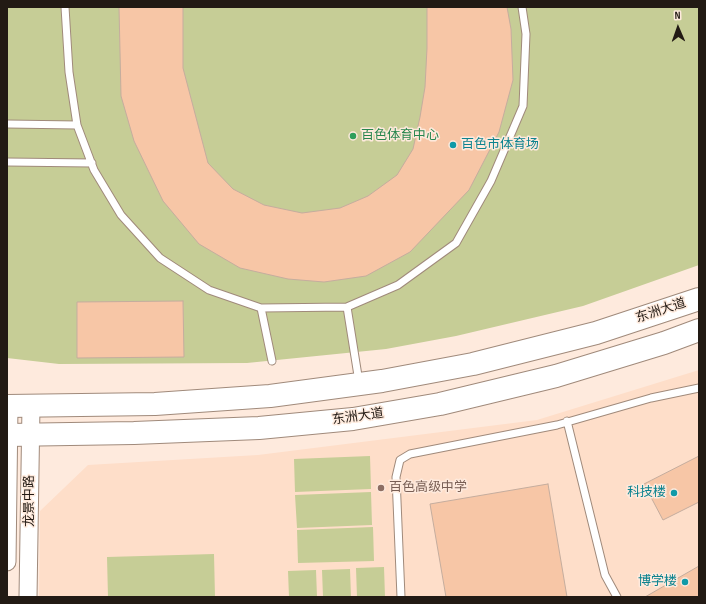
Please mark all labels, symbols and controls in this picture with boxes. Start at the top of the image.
north arrow [658,8,698,48]
text: N [674,9,681,22]
place label: 百色体育中心 [361,128,439,144]
marker: 百色体育中心 [348,131,358,141]
place label: 百色市体育场 [461,137,539,153]
marker: 百色市体育场 [448,140,458,150]
street label: 东洲大道 [634,296,688,326]
street label: 东洲大道 [331,406,385,428]
street label: 龙景中路 [22,475,38,527]
place label: 百色高级中学 [389,480,467,496]
marker: 百色高级中学 [376,483,386,493]
place label: 科技楼 [627,485,666,501]
marker: 科技楼 [669,488,679,498]
place label: 博学楼 [638,574,677,590]
marker: 博学楼 [680,577,690,587]

